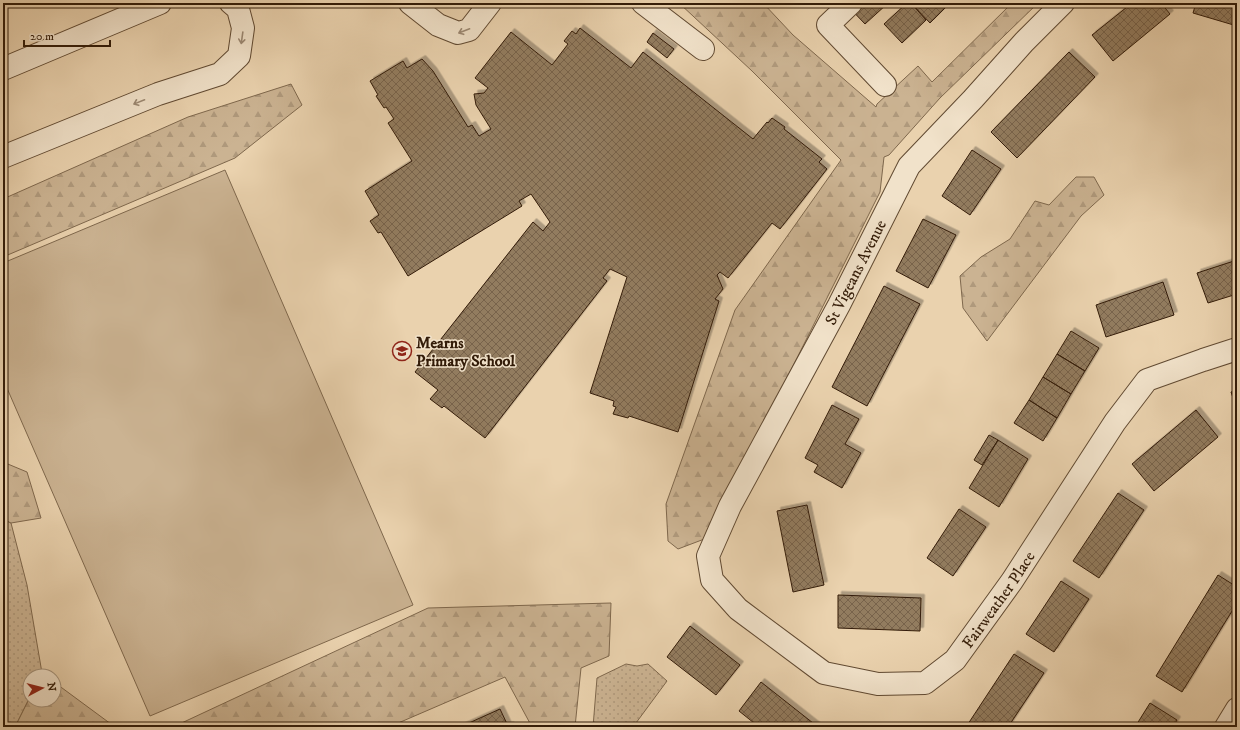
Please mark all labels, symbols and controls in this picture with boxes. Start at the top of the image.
scale bar [24,22,110,48]
one-way arrow [459,27,471,35]
text: 20 m [30,29,54,44]
one-way arrow [238,31,246,44]
one-way arrow [133,98,145,106]
street label: St Vigeans Avenue [821,216,891,328]
place label: Mearns Primary School [416,333,516,371]
school or university icon: Mearns Primary School [391,340,413,362]
street label: Fairweather Place [958,547,1040,652]
north arrow [22,668,62,708]
text: N [43,682,58,692]

